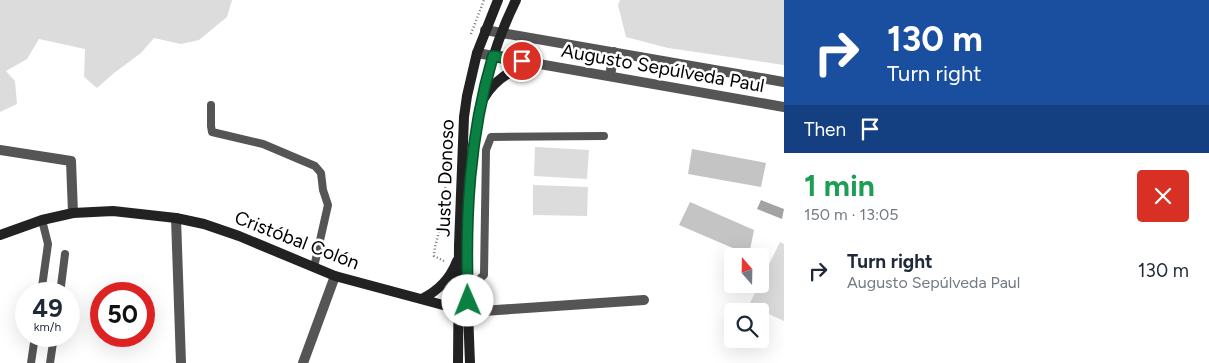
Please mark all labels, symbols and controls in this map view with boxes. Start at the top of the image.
text: 130 m [887,18,983,60]
icon: right [804,20,869,85]
street label: Augusto Sepúlveda Paul [560,39,766,97]
pin [501,40,543,82]
icon: arrive [508,47,536,75]
text: Turn right [887,60,982,87]
icon: arrive [856,115,884,143]
text: Then [804,118,846,141]
street label: Justo Donoso [431,119,459,237]
text: 1 min [804,167,875,204]
button: close [1137,170,1189,222]
text: 150 m · 13:05 [804,205,898,224]
street label: Cristóbal Colón [231,206,363,274]
north arrow [724,248,769,292]
map controls [724,248,769,348]
text: Turn right [847,250,933,273]
icon: right [804,257,832,285]
text: 130 m [1138,259,1189,282]
text: Augusto Sepúlveda Paul [847,273,1020,292]
position arrow [441,274,493,326]
speed limit sign: 50 [90,282,155,347]
text: 49 [32,293,63,323]
button: search [724,303,769,348]
text: km/h [34,320,61,334]

